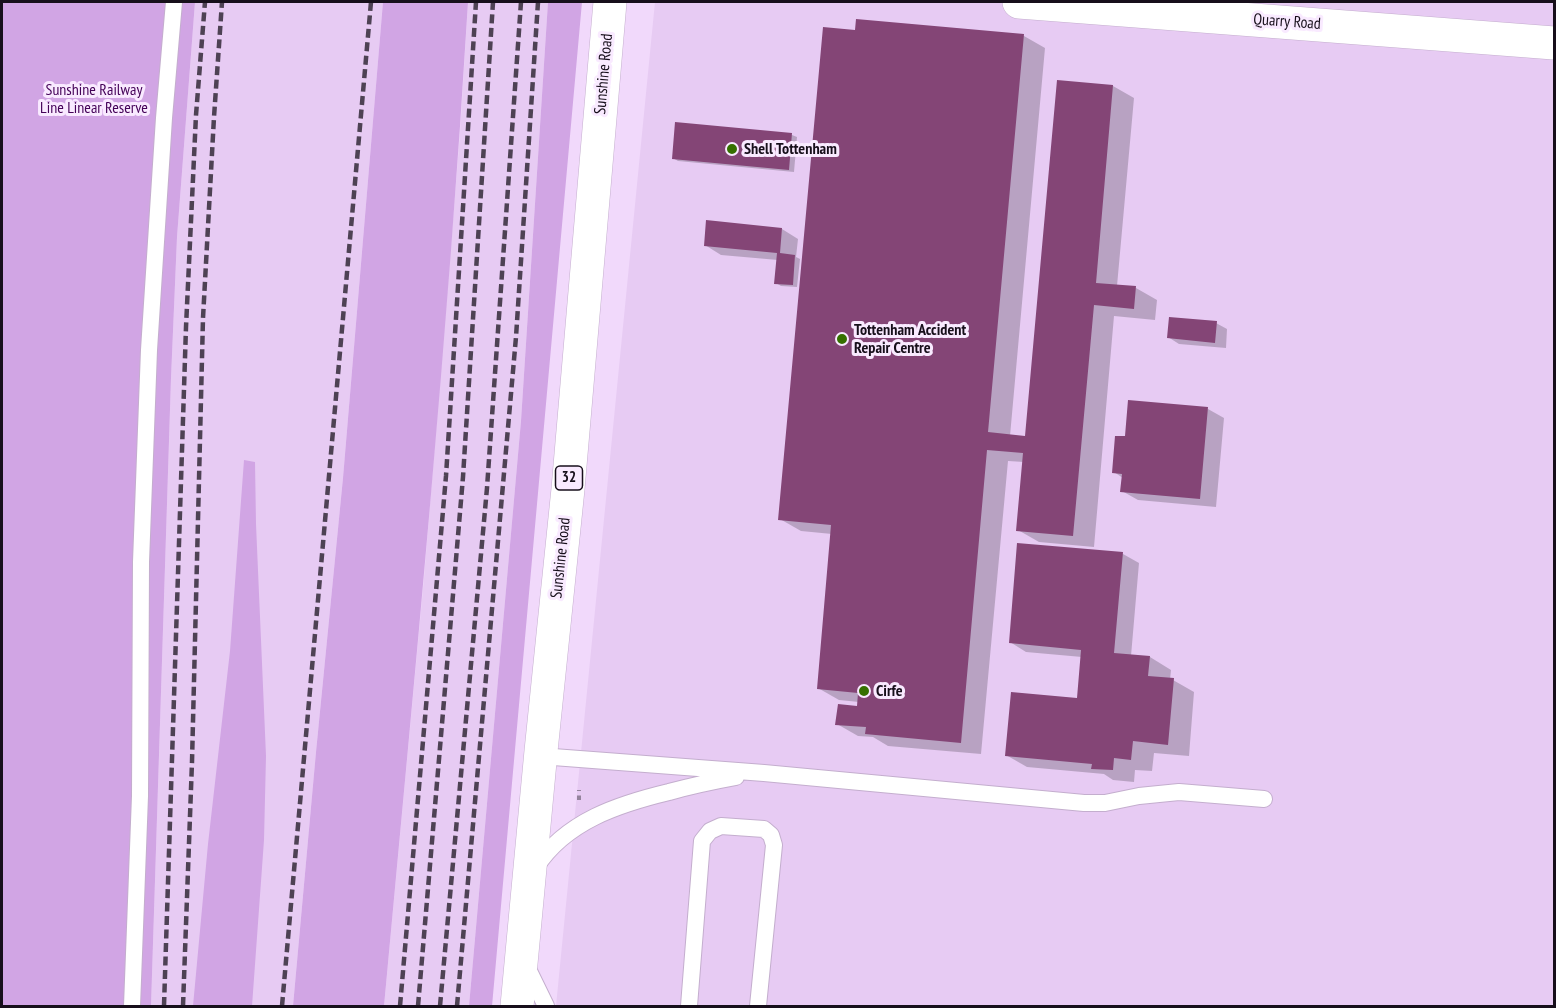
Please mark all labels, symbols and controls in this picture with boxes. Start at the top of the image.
street label: Quarry Road [1253,10,1321,34]
street label: Sunshine Road [591,33,617,115]
park label: Sunshine Railway Line Linear Reserve [40,80,148,118]
place label: Shell Tottenham [744,139,837,159]
marker: Shell Tottenham [725,142,739,156]
place label: Tottenham Accident Repair Centre [854,320,966,358]
marker: Tottenham Accident Repair Centre [835,332,849,346]
road number: 32 [556,466,582,490]
street label: Sunshine Road [547,517,575,599]
place label: Cirfe [876,681,903,701]
marker: Cirfe [857,684,871,698]

